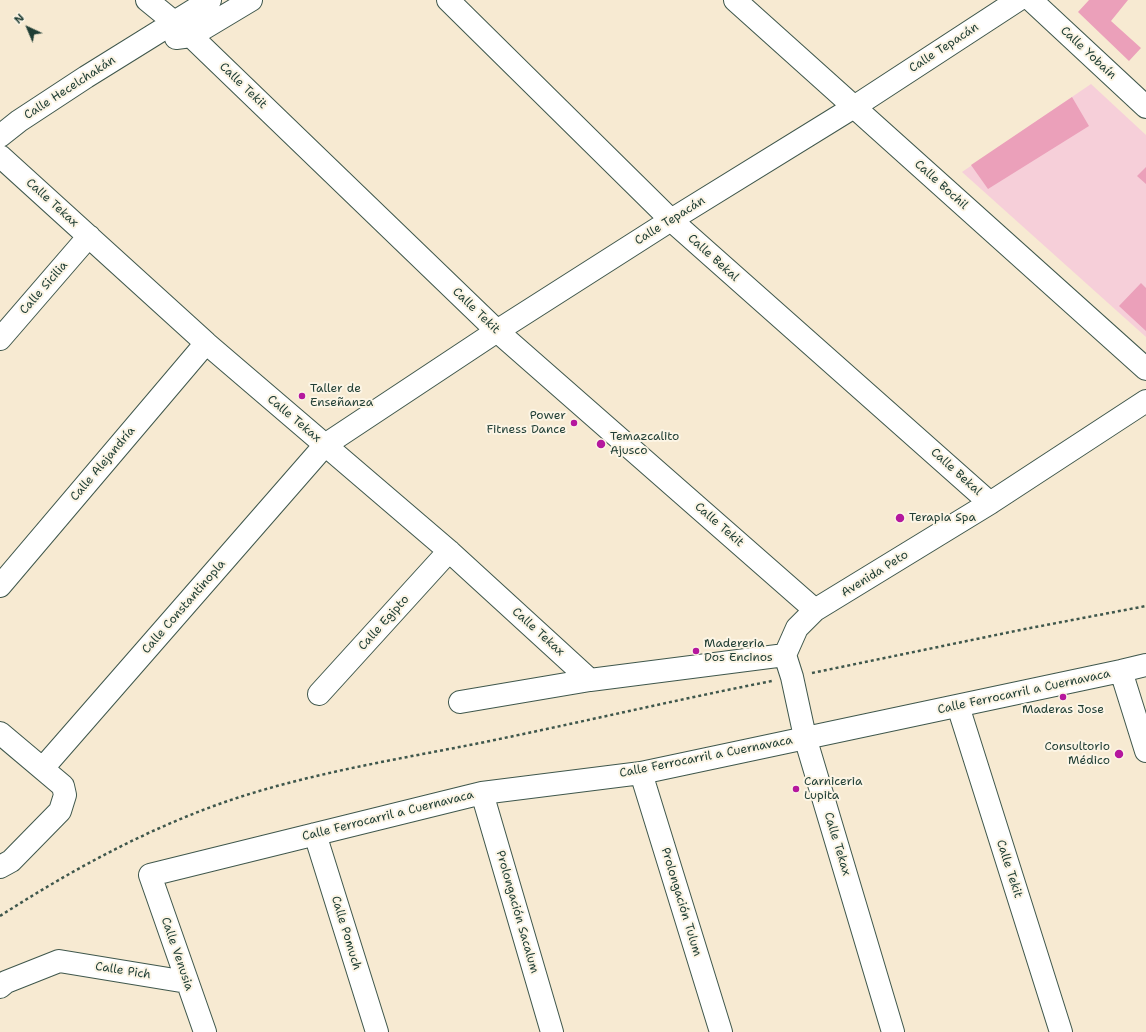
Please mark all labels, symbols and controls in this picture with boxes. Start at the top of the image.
north arrow [8,8,48,48]
text: N [11,11,28,27]
street label: Calle Tepacán [907,20,981,76]
street label: Calle Yobaín [1057,24,1119,82]
street label: Calle Hecelchakán [22,53,118,123]
street label: Calle Tekit [216,60,270,112]
street label: Calle Bochil [911,157,971,213]
street label: Calle Tekax [23,176,81,230]
street label: Calle Tepacán [632,194,708,248]
street label: Calle Bekal [684,231,742,285]
street label: Calle Sicilia [17,258,71,318]
street label: Calle Tekit [449,285,503,337]
place label: Taller de Enseñanza [310,382,373,410]
marker: Taller de Enseñanza [297,391,307,401]
street label: Calle Tekax [264,392,324,446]
place label: Power Fitness Dance [486,409,566,437]
marker: Power Fitness Dance [569,418,579,428]
street label: Calle Alejandría [68,424,138,504]
place label: Temazcalito Ajusco [610,430,679,458]
marker: Temazcalito Ajusco [595,438,607,450]
street label: Calle Bekal [927,445,985,499]
street label: Calle Tekit [691,500,747,550]
place label: Terapia Spa [909,511,976,525]
marker: Terapia Spa [894,512,906,524]
street label: Avenida Peto [839,548,911,600]
street label: Calle Constantinopla [139,557,229,657]
street label: Calle Egipto [356,593,412,653]
street label: Calle Tekax [509,605,567,659]
place label: Madereria Dos Encinos [704,637,773,665]
marker: Madereria Dos Encinos [691,646,701,656]
street label: Calle Ferrocarril a Cuernavaca [936,667,1112,717]
marker: Maderas Jose [1058,692,1068,702]
place label: Maderas Jose [1022,703,1104,717]
street label: Calle Ferrocarril a Cuernavaca [618,733,794,781]
place label: Consultorio Médico [1044,740,1110,768]
marker: Consultorio Médico [1113,748,1125,760]
place label: Carniceria Lupita [804,775,863,803]
marker: Carniceria Lupita [791,784,801,794]
street label: Calle Ferrocarril a Cuernavaca [301,788,475,844]
street label: Calle Tekax [821,811,853,877]
street label: Calle Tekit [993,838,1025,900]
street label: Prolongación Tulum [658,846,704,958]
street label: Prolongación Sacalum [493,849,541,975]
street label: Calle Pomuch [328,894,364,972]
street label: Calle Venusia [158,915,196,993]
street label: Calle Pich [94,960,152,982]

